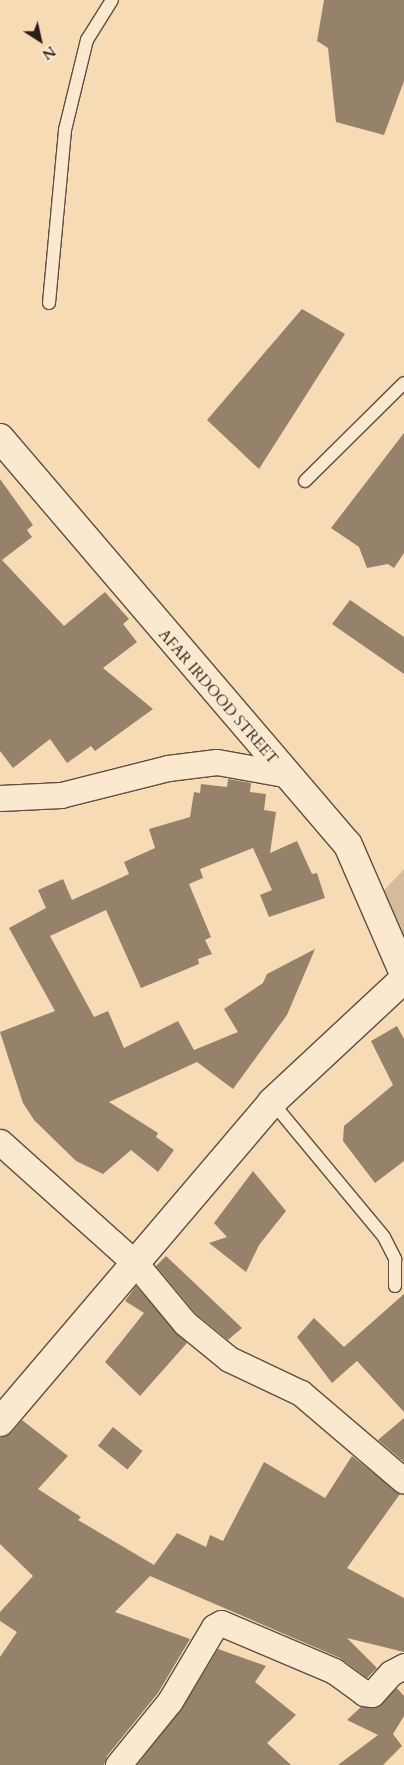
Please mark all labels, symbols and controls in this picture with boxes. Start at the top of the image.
north arrow [15,15,65,65]
text: N [38,41,59,64]
street label: AFAR IRDOOD STREET [155,626,281,768]

